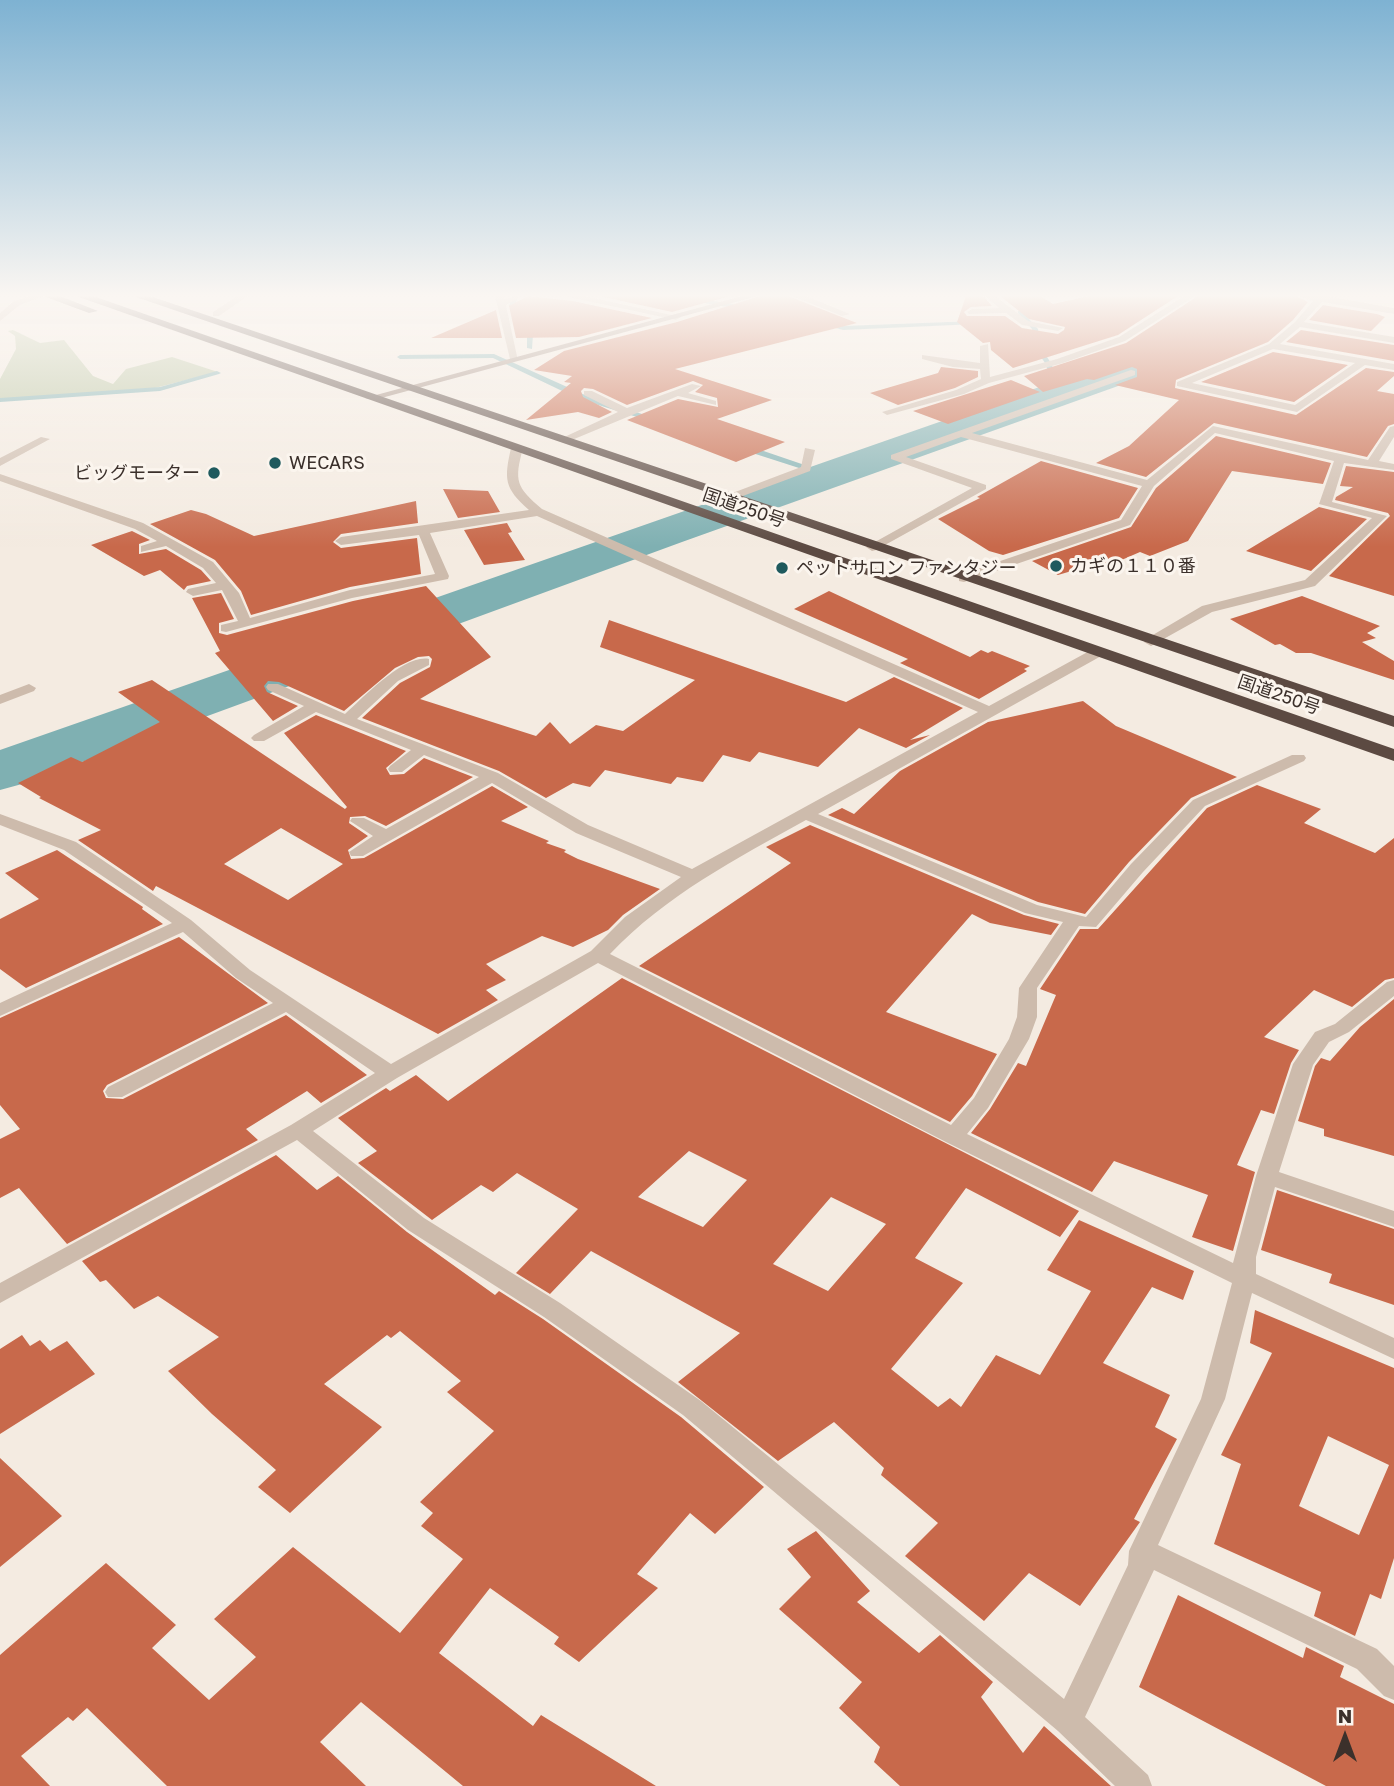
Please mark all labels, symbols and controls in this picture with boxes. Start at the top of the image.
place label: WECARS [289,452,365,474]
marker: WECARS [267,455,283,471]
place label: ビッグモーター [74,462,200,484]
marker: ビッグモーター [206,465,222,481]
street label: 国道250号 [700,484,788,532]
place label: カギの１１０番 [1070,555,1196,577]
place label: ペットサロン ファンタジー [796,557,1016,579]
marker: カギの１１０番 [1048,558,1064,574]
marker: ペットサロン ファンタジー [774,560,790,576]
street label: 国道250号 [1235,671,1323,719]
north arrow [1310,1702,1380,1772]
text: N [1338,1704,1352,1727]

